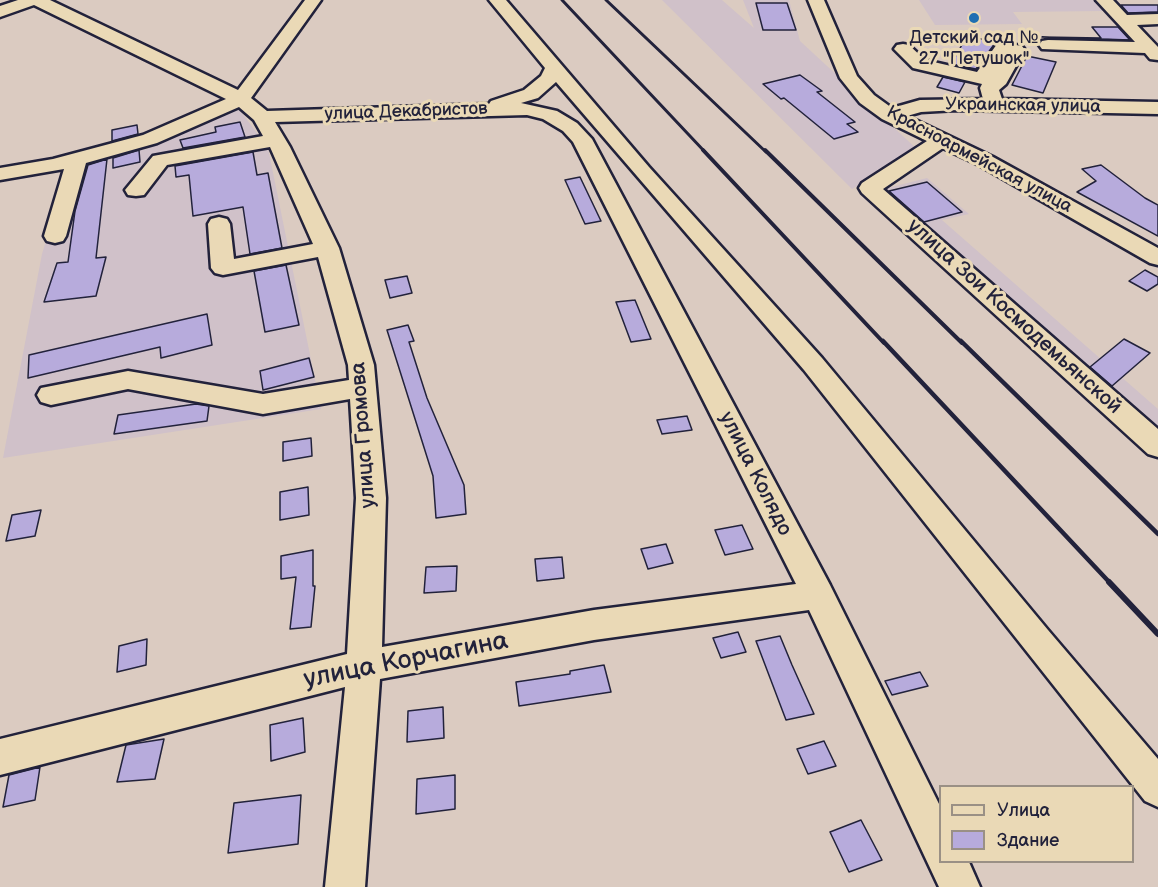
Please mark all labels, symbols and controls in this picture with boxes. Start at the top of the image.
marker: Детский сад № 27 "Петушок" [967,11,981,25]
place label: Детский сад № 27 "Петушок" [910,27,1038,70]
street label: Украинская улица [945,94,1101,118]
street label: улица Декабристов [324,98,488,126]
street label: Красноармейская улица [882,102,1076,218]
street label: улица Зои Космодемьянской [902,214,1126,420]
street label: улица Громова [346,361,382,509]
street label: улица Колядо [713,408,797,540]
street label: улица Корчагина [301,626,511,696]
legend [939,785,1134,863]
text: Улица [997,800,1050,821]
text: Здание [997,830,1059,851]

